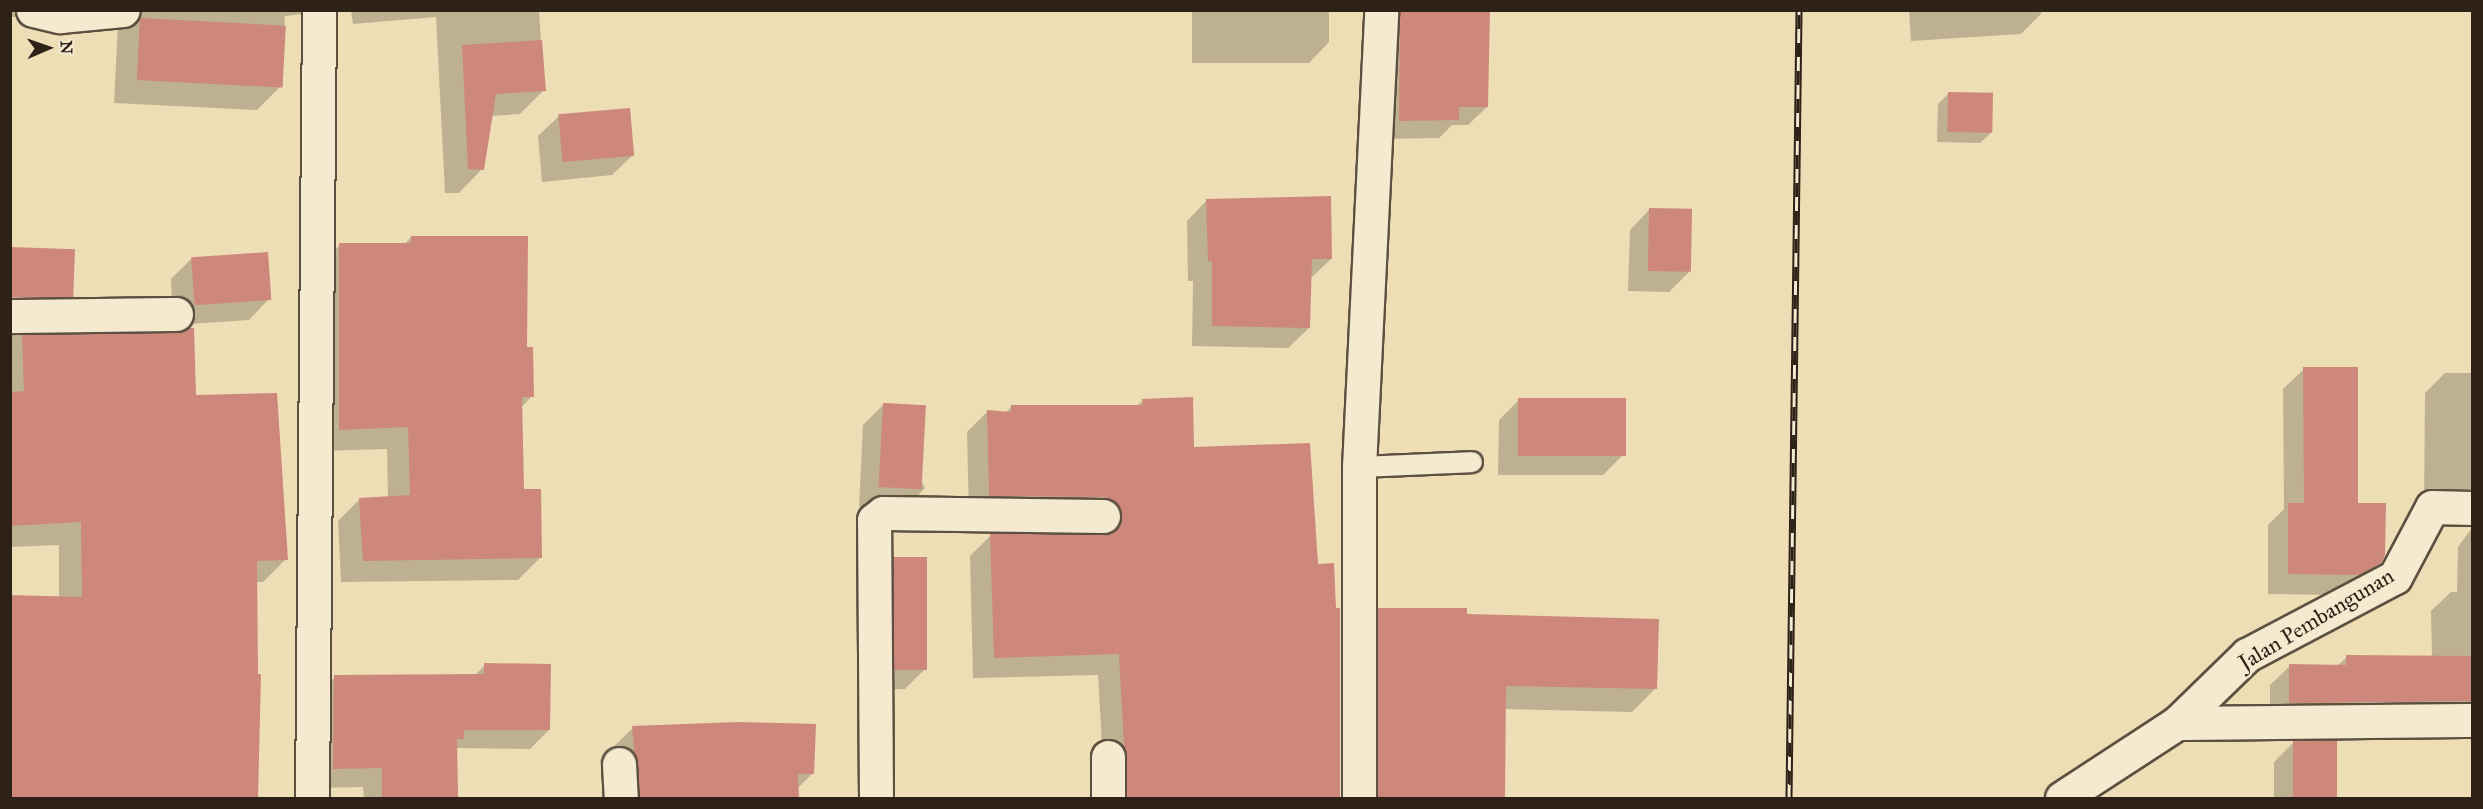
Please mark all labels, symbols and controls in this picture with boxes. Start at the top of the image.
north arrow [18,18,78,78]
text: N [57,40,76,54]
street label: Jalan Pembangunan [2234,562,2398,676]

